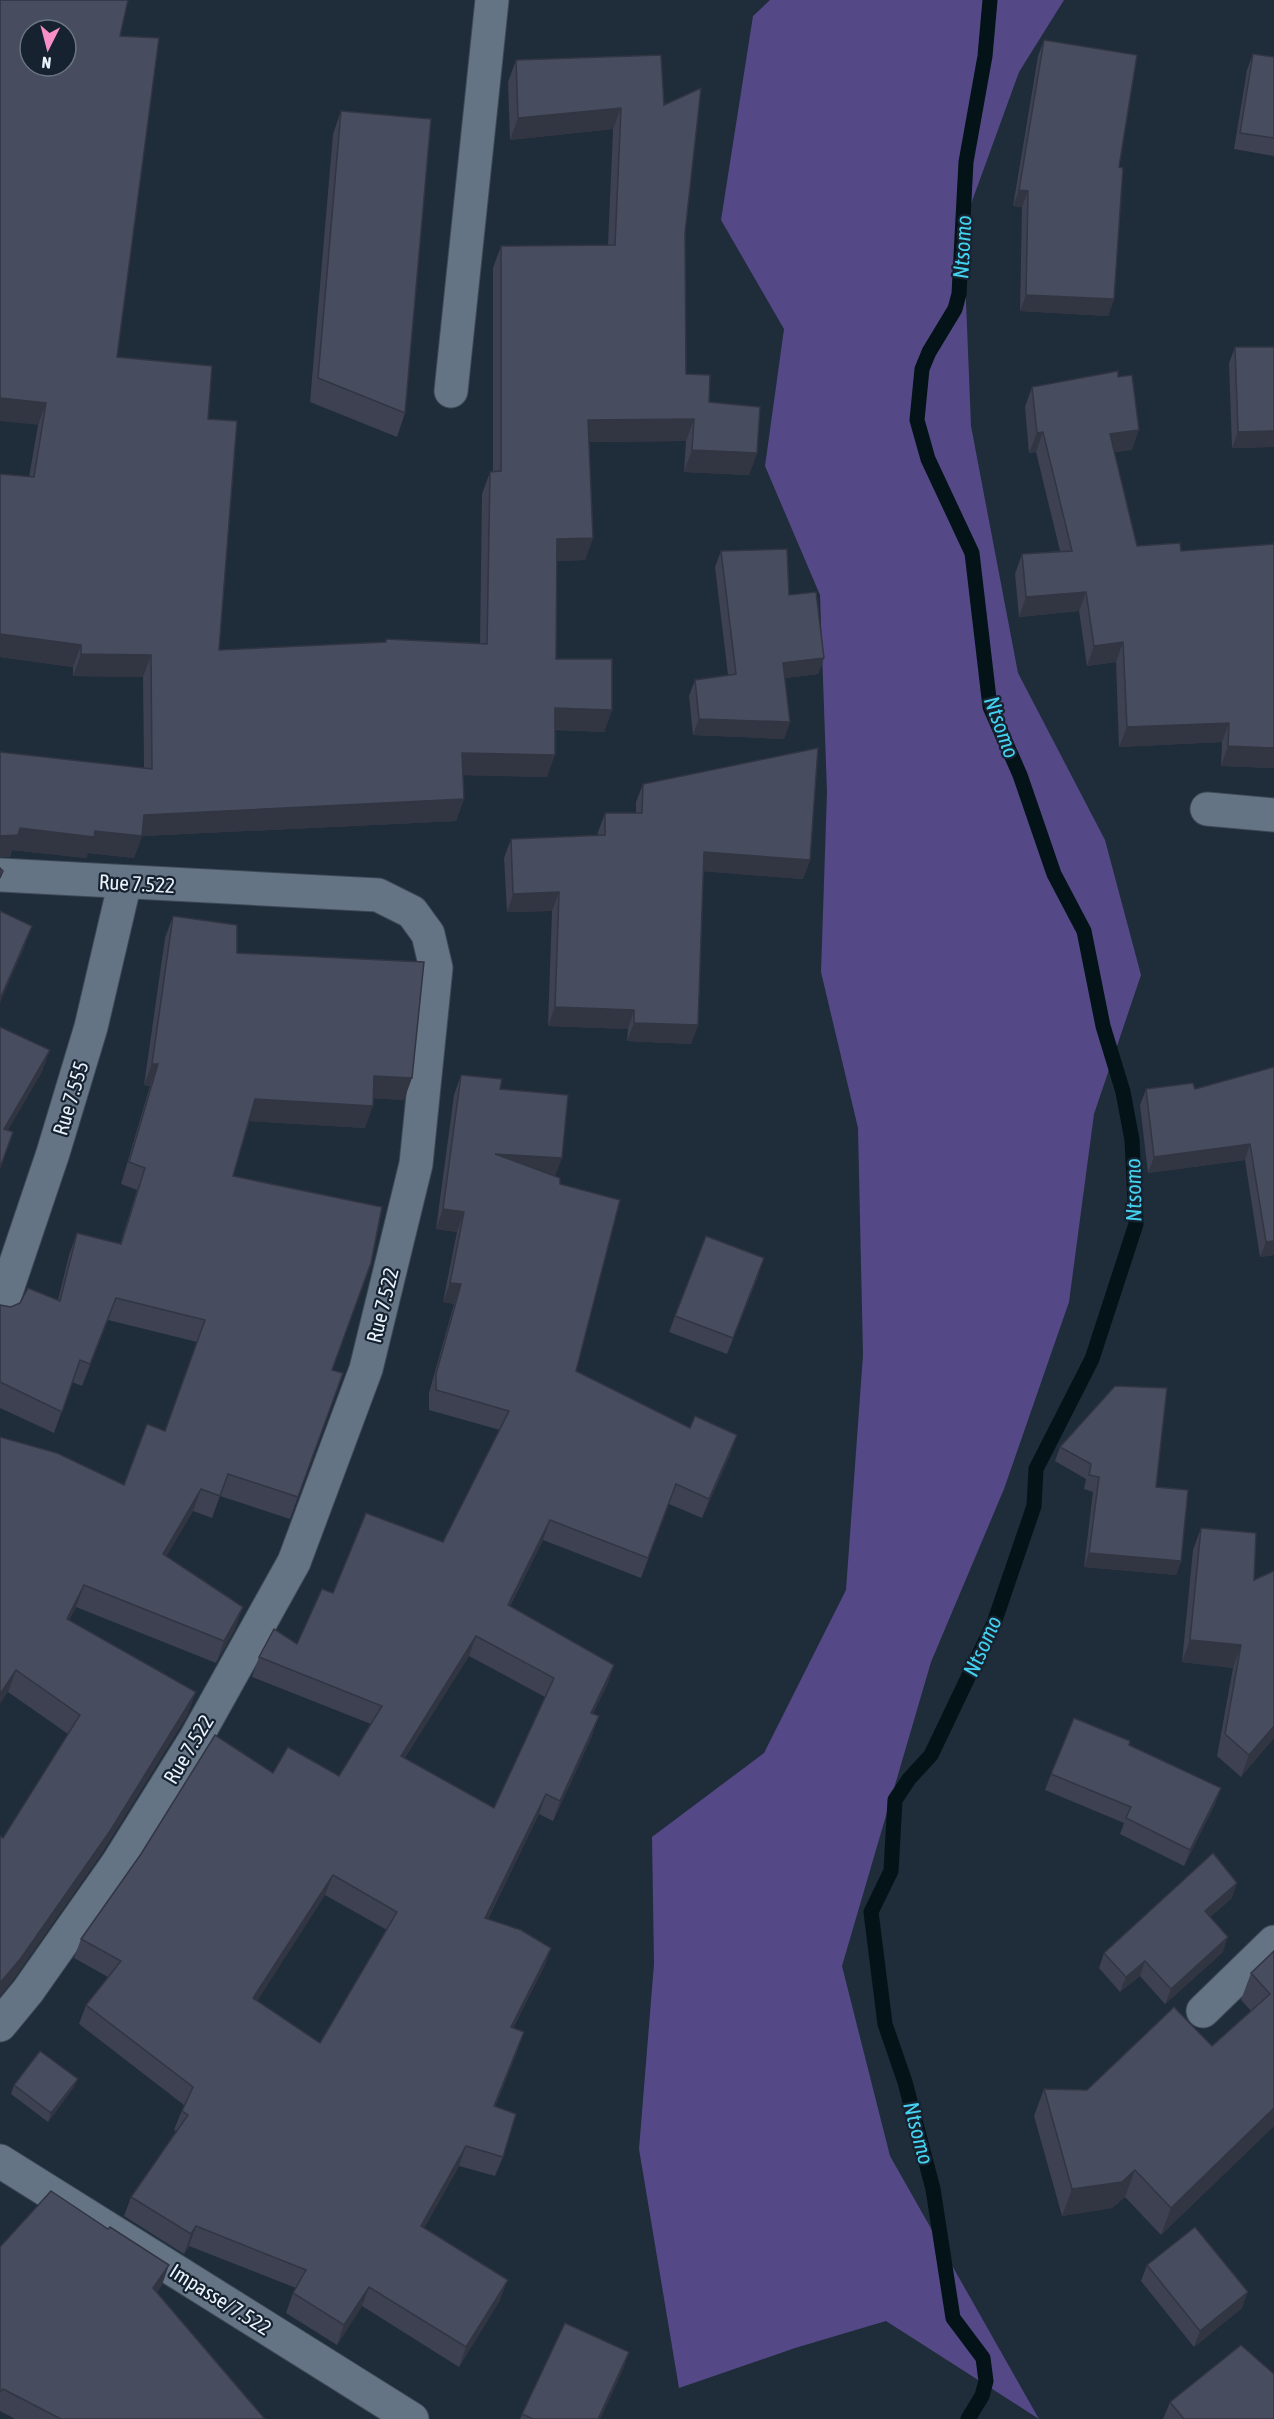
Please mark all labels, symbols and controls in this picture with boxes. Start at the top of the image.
north arrow [18,18,78,78]
text: N [41,53,52,72]
water label: Ntsomo [947,215,977,279]
water label: Ntsomo [979,693,1025,761]
street label: Rue 7.522 [98,869,176,897]
street label: Rue 7.555 [47,1058,93,1138]
water label: Ntsomo [1119,1158,1147,1222]
street label: Rue 7.522 [361,1265,403,1345]
water label: Ntsomo [957,1612,1007,1680]
street label: Rue 7.522 [158,1710,218,1788]
water label: Ntsomo [898,2099,940,2167]
street label: Impasse/7.522 [166,2258,276,2340]

